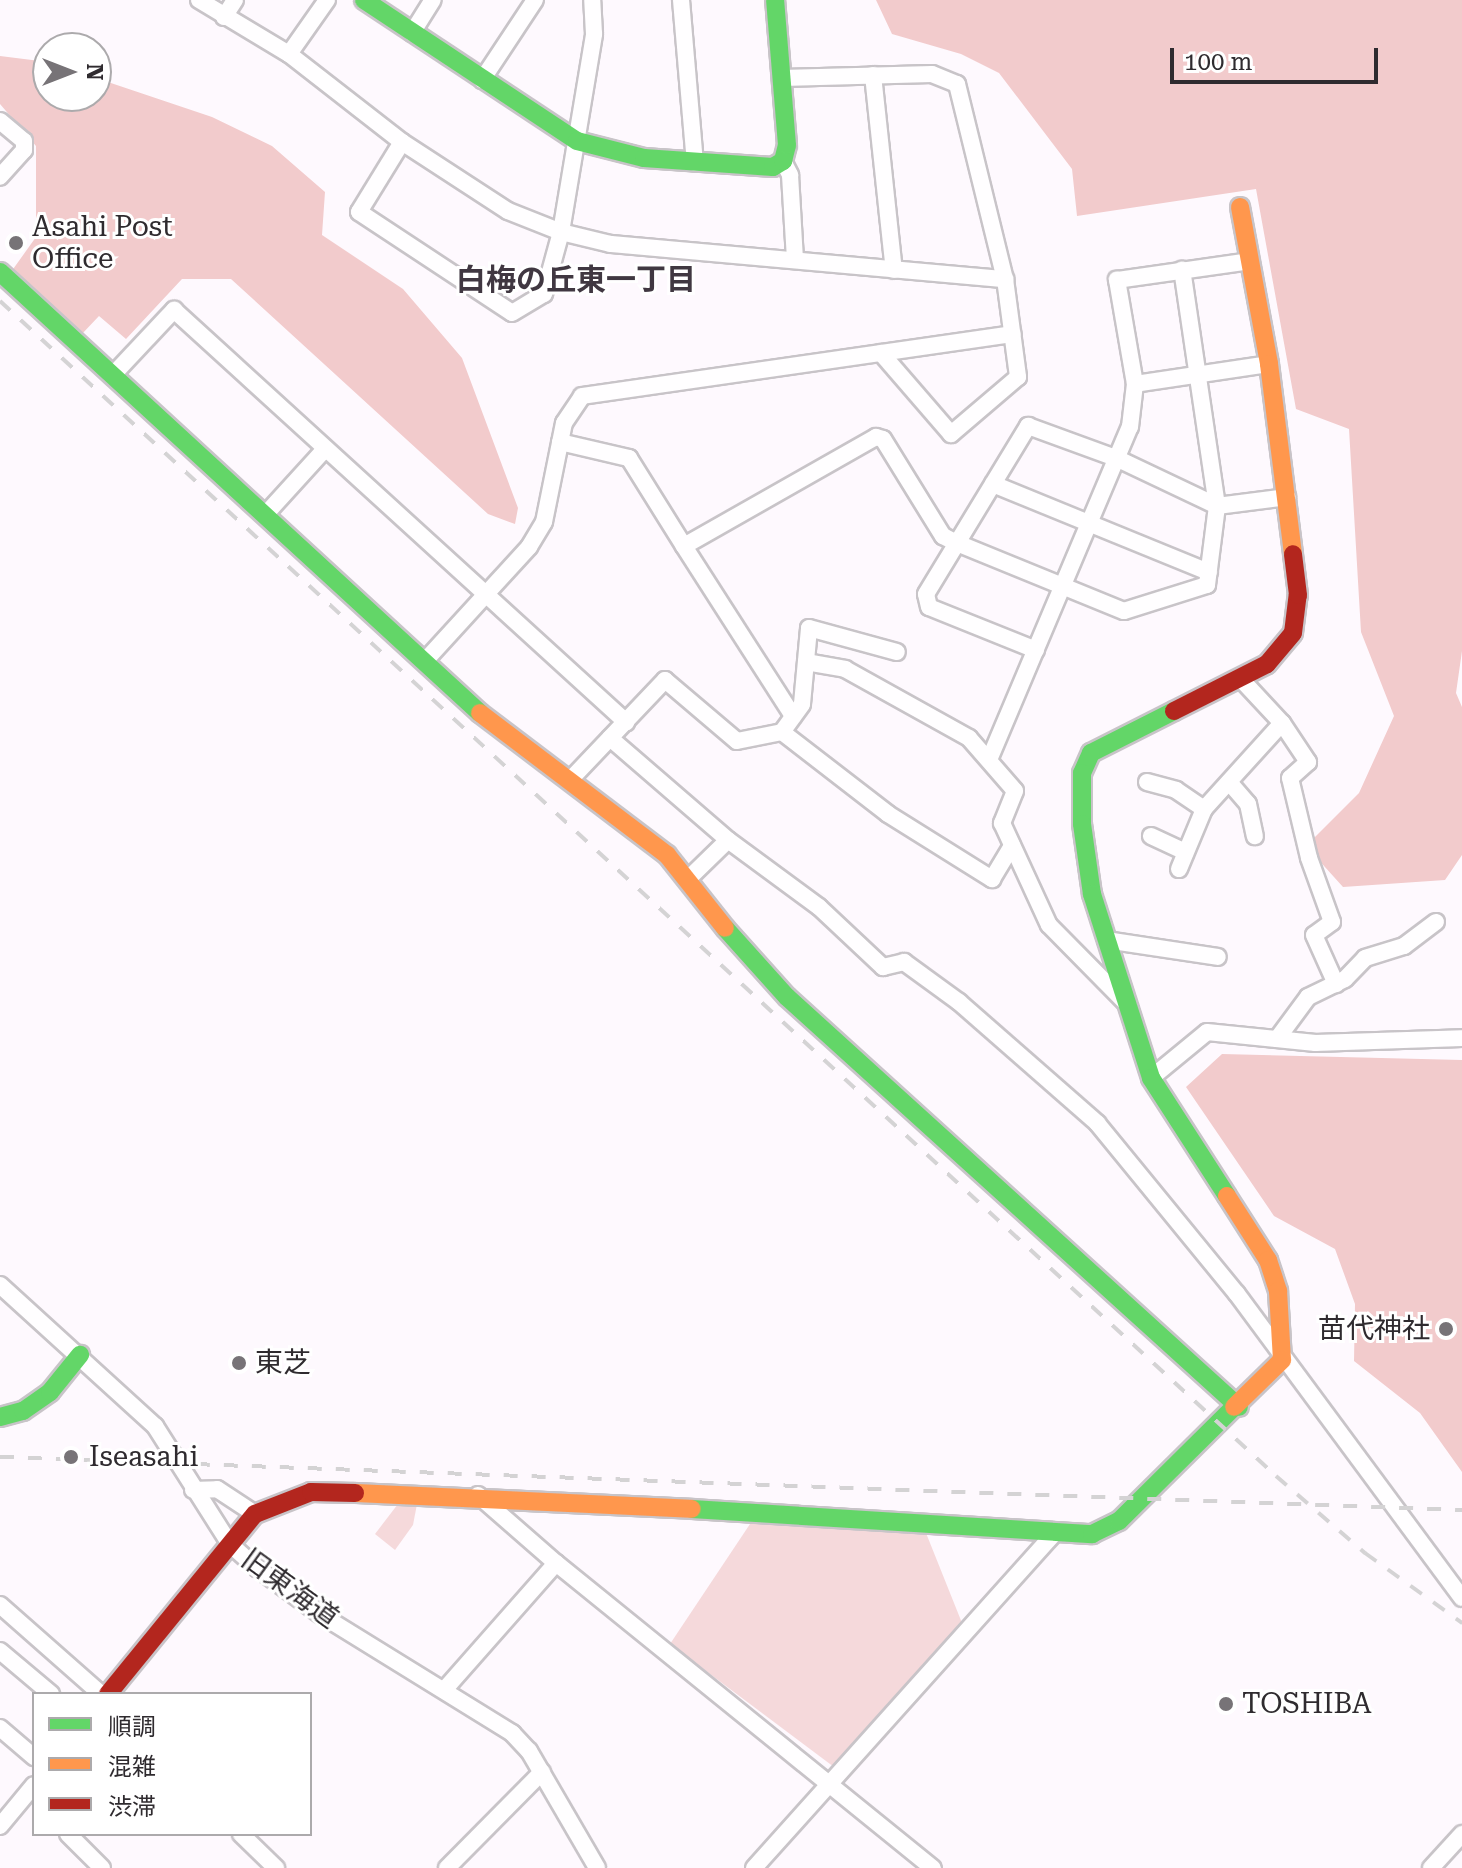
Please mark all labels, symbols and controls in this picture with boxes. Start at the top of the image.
north arrow [32,32,112,112]
scale bar [1174,32,1382,82]
text: 100 m [1184,48,1252,76]
text: N [82,64,107,80]
place label: Asahi Post Office [32,210,173,276]
marker: Asahi Post Office [7,234,25,252]
district label: 白梅の丘東一丁目 [456,262,696,298]
place label: 苗代神社 [1318,1312,1430,1346]
marker: 苗代神社 [1437,1320,1455,1338]
place label: 東芝 [255,1346,311,1380]
marker: 東芝 [230,1354,248,1372]
place label: Iseasahi [89,1440,198,1474]
marker: Iseasahi [60,1446,82,1468]
street label: 旧東海道 [235,1542,345,1636]
place label: TOSHIBA [1242,1687,1372,1721]
legend [32,1692,312,1836]
marker: TOSHIBA [1217,1695,1235,1713]
text: 順調 [108,1713,156,1741]
text: 混雑 [108,1753,156,1781]
text: 渋滞 [108,1793,156,1821]

